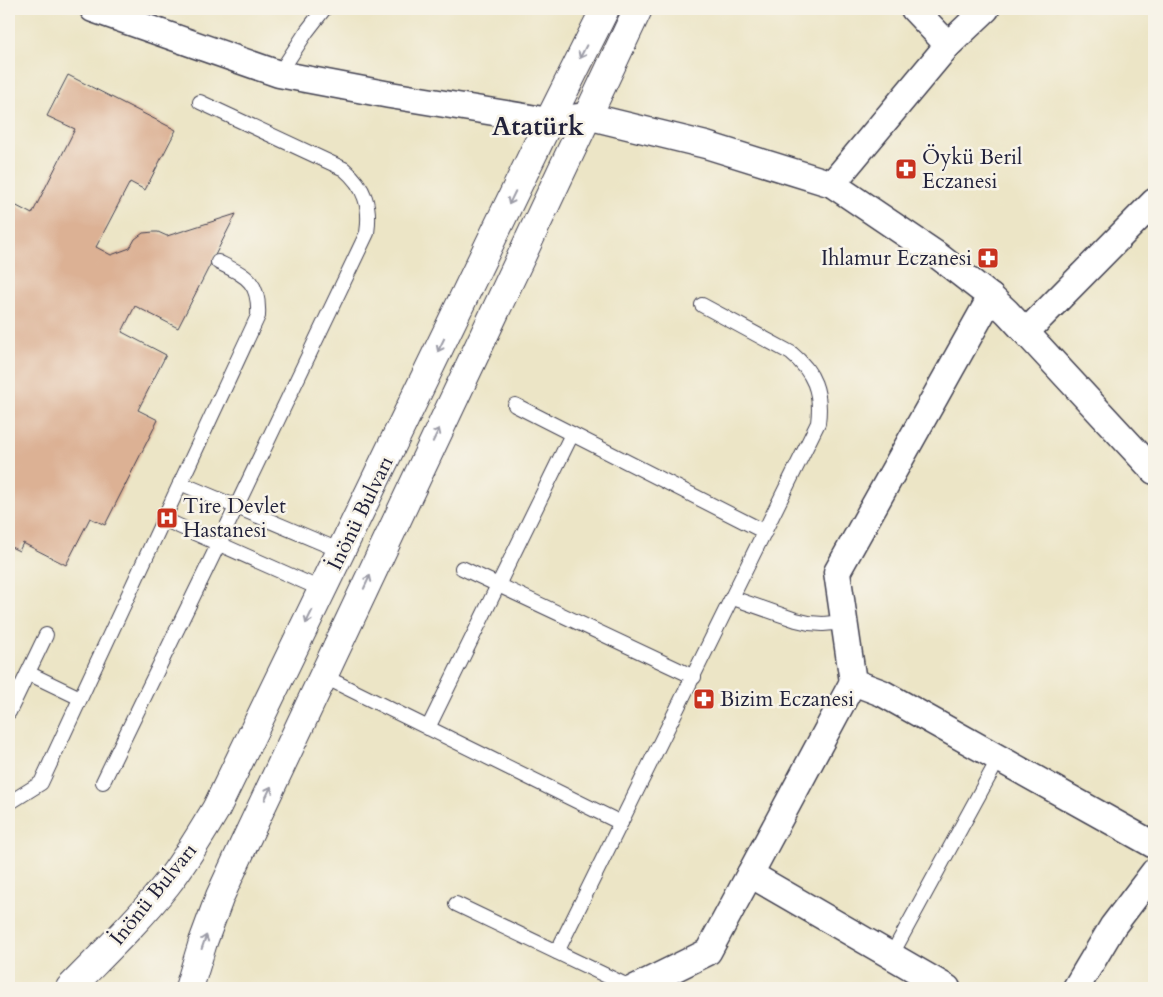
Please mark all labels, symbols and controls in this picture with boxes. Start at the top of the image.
one-way arrow [578,45,588,60]
district label: Atatürk [492,109,585,144]
place label: Öykü Beril Eczanesi [922,143,1022,196]
pharmacy icon: Öykü Beril Eczanesi [894,157,918,181]
one-way arrow [507,190,516,205]
place label: Ihlamur Eczanesi [821,244,972,273]
pharmacy icon: Ihlamur Eczanesi [976,246,1000,270]
one-way arrow [436,337,446,352]
one-way arrow [432,428,442,443]
street label: İnönü Bulvarı [320,451,401,575]
place label: Tire Devlet Hastanesi [183,492,286,545]
hospital icon: Tire Devlet Hastanesi [155,506,179,530]
one-way arrow [363,575,372,590]
one-way arrow [304,609,314,624]
place label: Bizim Eczanesi [720,685,854,714]
pharmacy icon: Bizim Eczanesi [692,687,716,711]
one-way arrow [264,786,273,801]
street label: İnönü Bulvarı [103,837,204,952]
one-way arrow [199,934,209,950]

